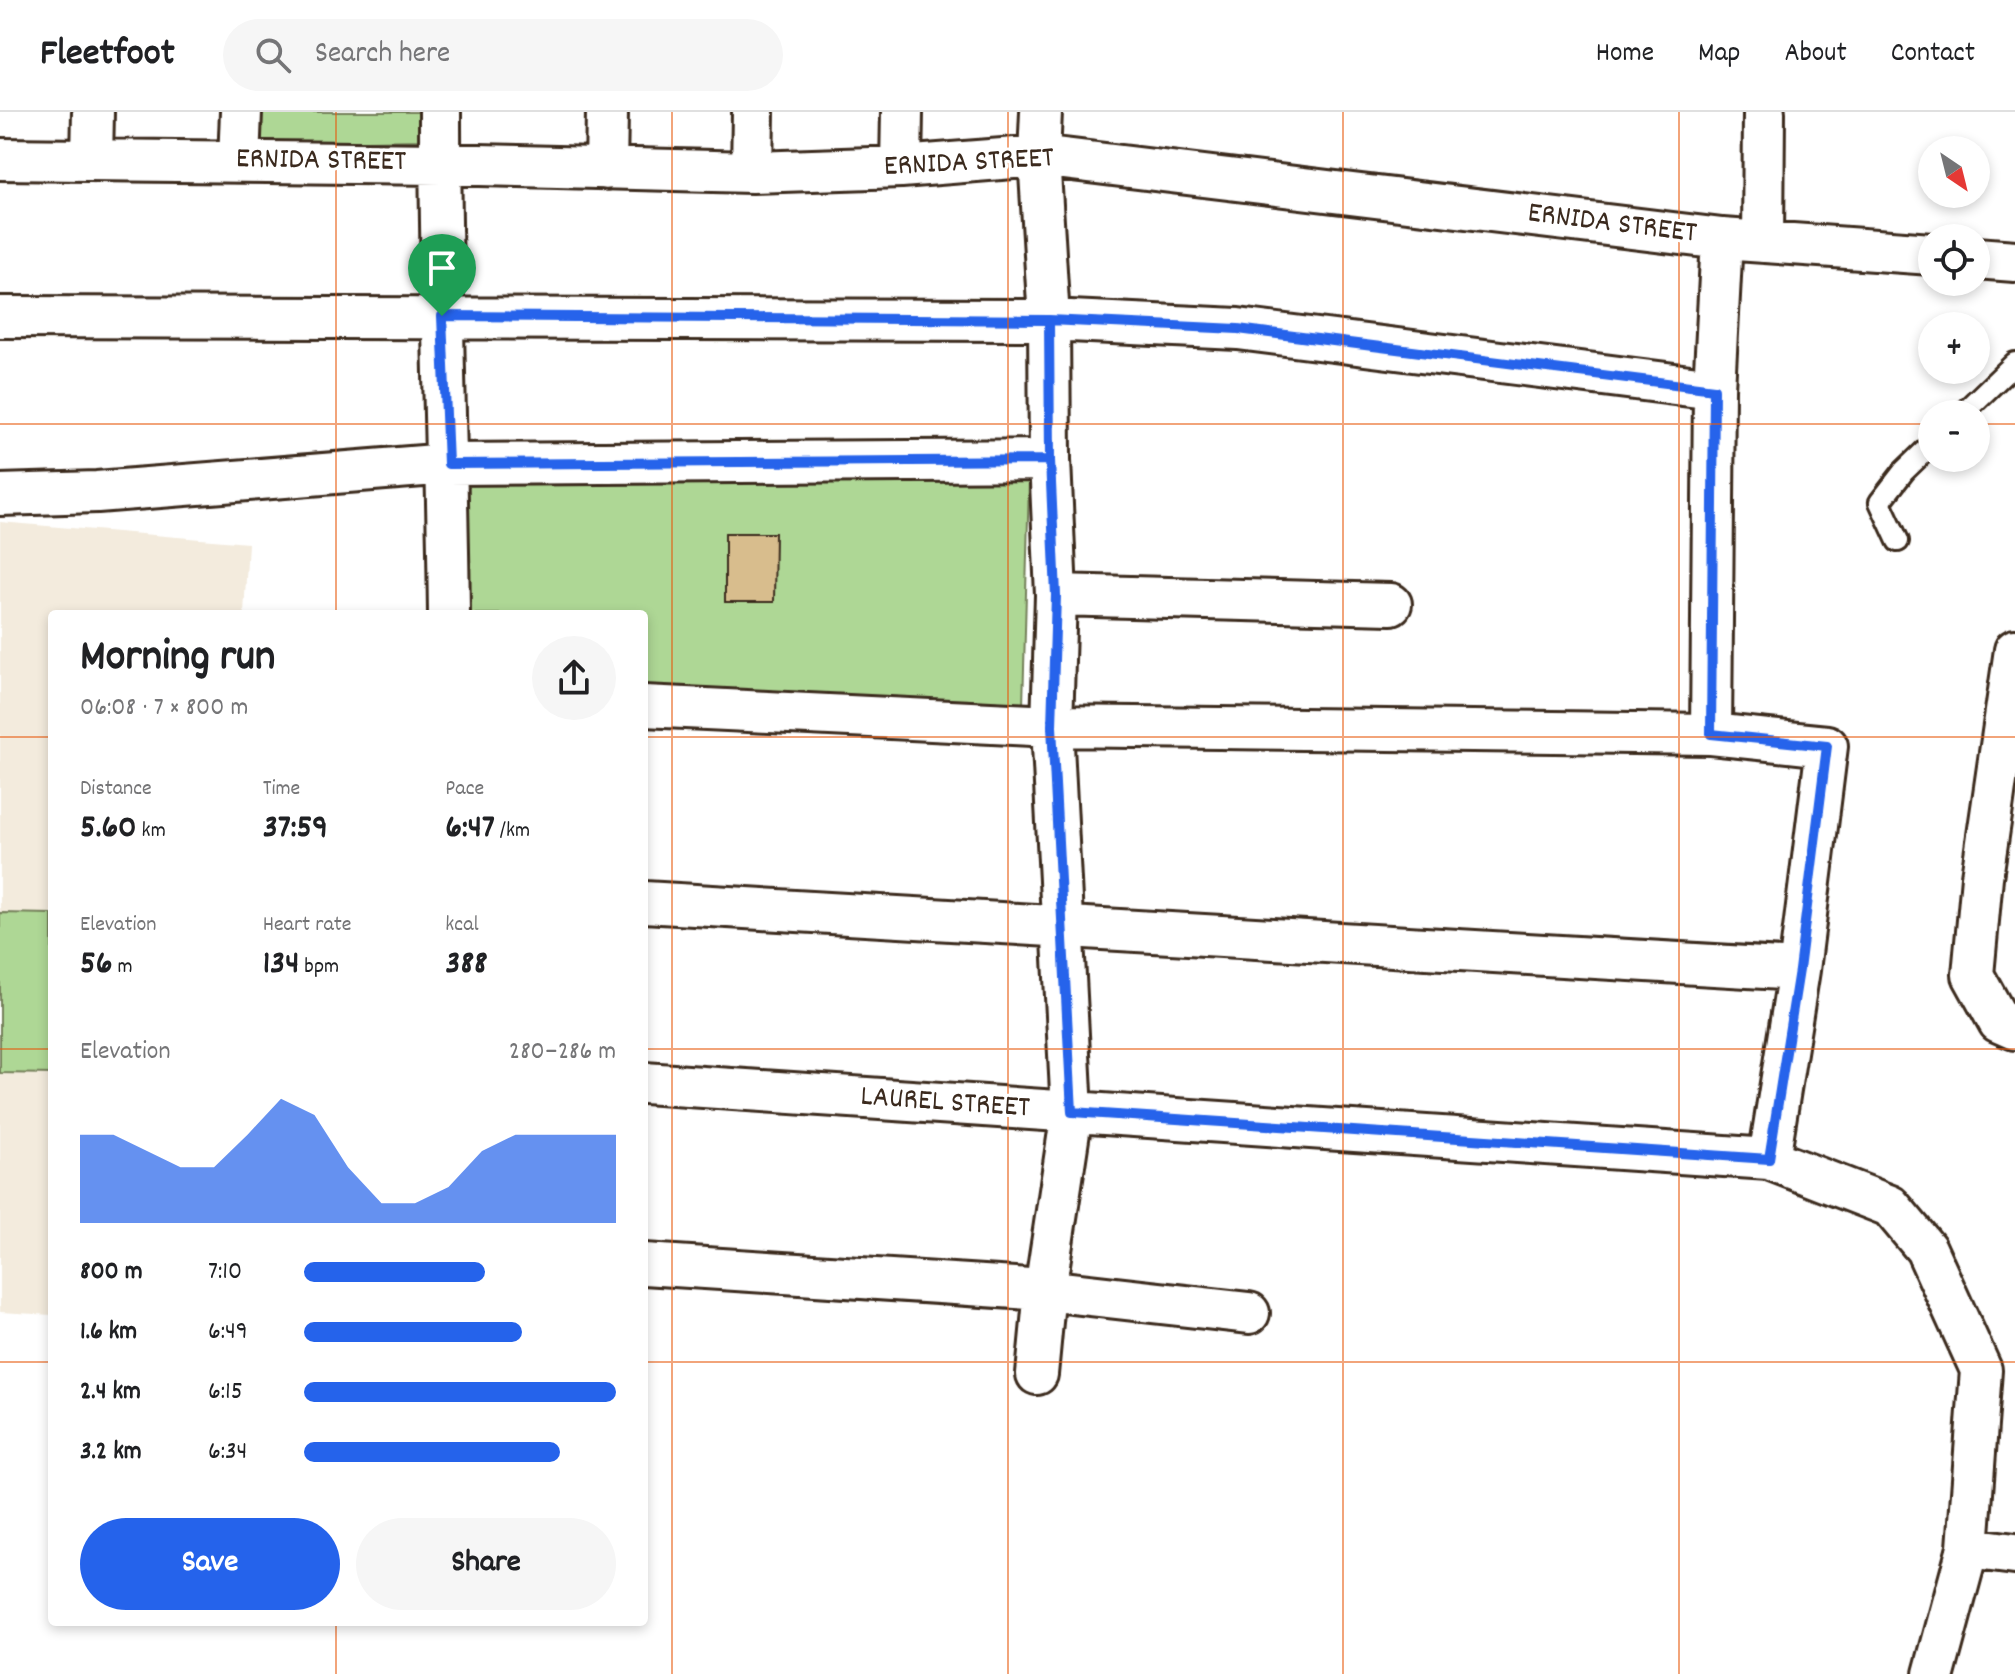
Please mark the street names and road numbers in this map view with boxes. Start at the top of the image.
street label: ERNIDA STREET [883,138,1055,190]
street label: ERNIDA STREET [236,139,406,185]
street label: ERNIDA STREET [1525,193,1699,257]
street label: LAUREL STREET [859,1077,1031,1131]

